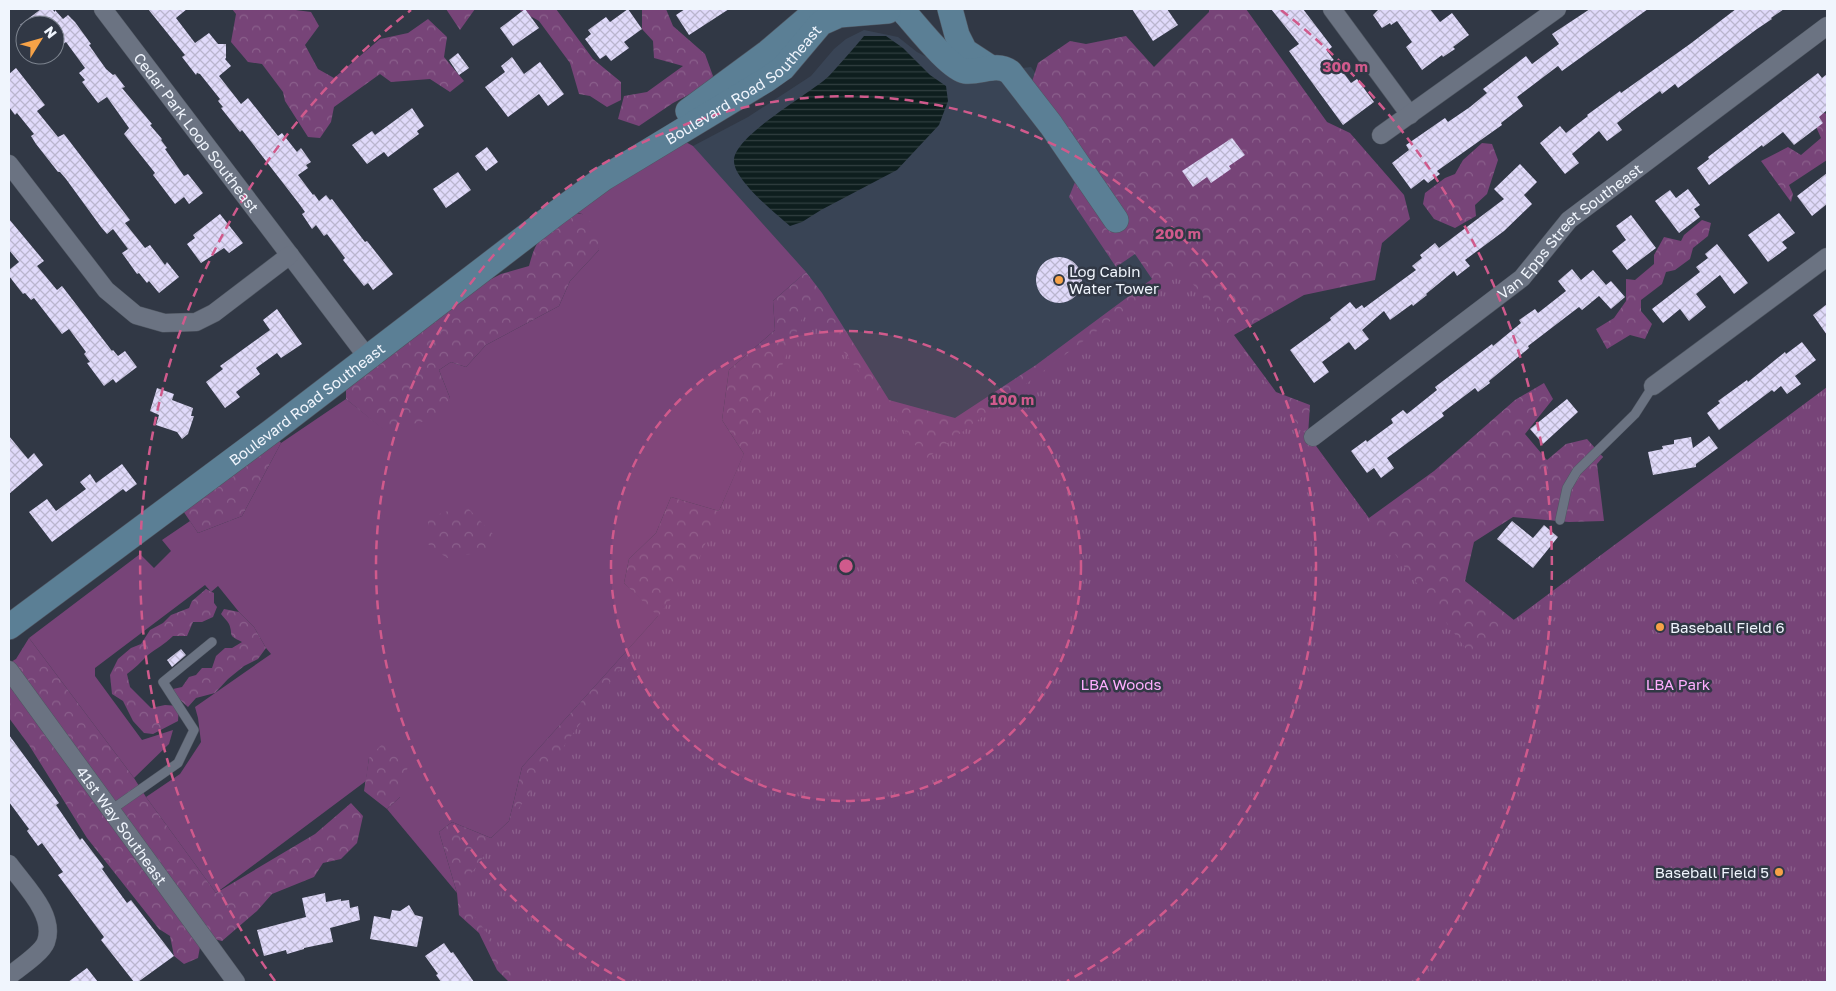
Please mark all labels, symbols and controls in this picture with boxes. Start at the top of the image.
north arrow [15,15,65,65]
street label: Boulevard Road Southeast [662,21,825,148]
text: N [41,23,61,41]
street label: Cedar Park Loop Southeast [130,49,263,216]
text: 300 m [1322,57,1368,75]
street label: Van Epps Street Southeast [1494,159,1645,303]
text: 200 m [1155,224,1201,242]
place label: Log Cabin Water Tower [1069,262,1159,297]
marker: Log Cabin Water Tower [1053,274,1065,286]
street label: Boulevard Road Southeast [225,339,388,469]
text: 100 m [990,390,1034,408]
centre of rings [837,557,855,575]
place label: Baseball Field 6 [1670,618,1785,636]
marker: Baseball Field 6 [1654,621,1666,633]
park label: LBA Woods [1080,675,1162,693]
park label: LBA Park [1646,675,1711,693]
street label: 41st Way Southeast [73,762,171,888]
place label: Baseball Field 5 [1655,863,1769,881]
marker: Baseball Field 5 [1773,866,1785,878]

